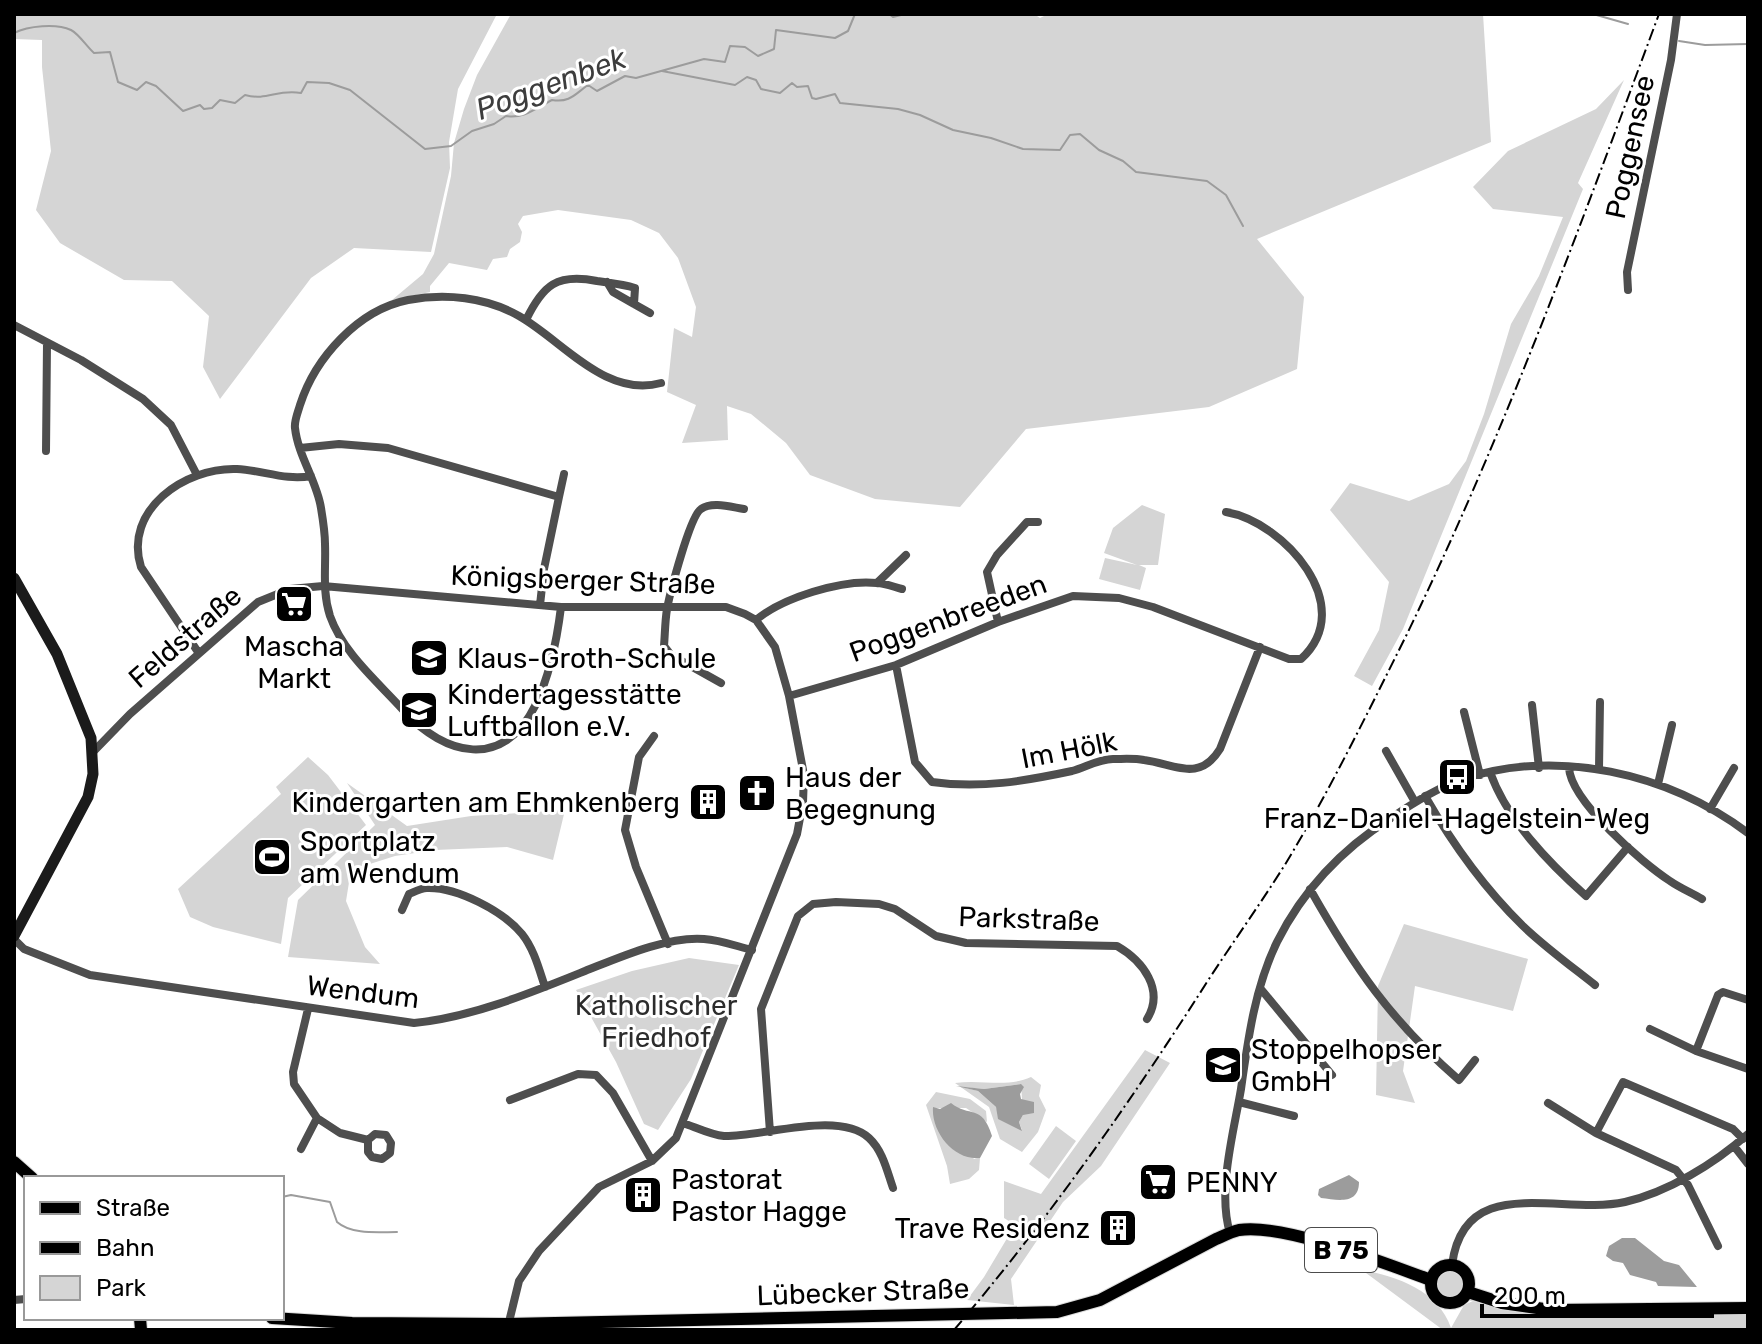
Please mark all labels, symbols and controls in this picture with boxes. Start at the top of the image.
water label: Poggenbek [471,40,631,128]
street label: Poggensee [1599,72,1661,222]
street label: Königsberger Straße [450,559,716,601]
street label: Poggenbreeden [845,567,1051,669]
street label: Feldstraße [122,579,248,695]
supermarket icon: Mascha Markt [273,583,315,625]
place label: Mascha Markt [244,630,344,695]
school or university icon: Klaus-Groth-Schule [408,637,450,679]
place label: Klaus-Groth-Schule [457,642,716,675]
place label: Kindertagesstätte Luftballon e.V. [447,678,682,743]
school or university icon: Kindertagesstätte Luftballon e.V. [398,689,440,731]
street label: Im Hölk [1018,724,1120,775]
bus stop icon: Franz-Daniel-Hagelstein-Weg [1436,756,1478,798]
place label: Haus der Begegnung [785,761,936,826]
church icon: Haus der Begegnung [736,772,778,814]
building icon: Kindergarten am Ehmkenberg [687,781,729,823]
place label: Kindergarten am Ehmkenberg [292,786,680,819]
place label: Franz-Daniel-Hagelstein-Weg [1264,802,1650,835]
place label: Sportplatz am Wendum [300,825,460,890]
sports icon: Sportplatz am Wendum [251,836,293,878]
street label: Parkstraße [958,900,1100,938]
street label: Wendum [305,969,421,1015]
park label: Katholischer Friedhof [575,989,738,1054]
place label: Stoppelhopser GmbH [1251,1033,1442,1098]
school or university icon: Stoppelhopser GmbH [1202,1044,1244,1086]
supermarket icon: PENNY [1137,1161,1179,1203]
place label: Pastorat Pastor Hagge [671,1163,847,1228]
place label: PENNY [1186,1166,1278,1199]
building icon: Pastorat Pastor Hagge [622,1174,664,1216]
legend [24,1176,284,1320]
text: Straße [96,1194,170,1222]
building icon: Trave Residenz [1097,1207,1139,1249]
place label: Trave Residenz [894,1212,1090,1245]
road number: B 75 [1305,1228,1377,1272]
text: Bahn [96,1234,154,1262]
scale bar [1482,1268,1712,1318]
street label: Lübecker Straße [756,1272,970,1312]
text: Park [96,1274,147,1302]
text: 200 m [1494,1282,1566,1310]

